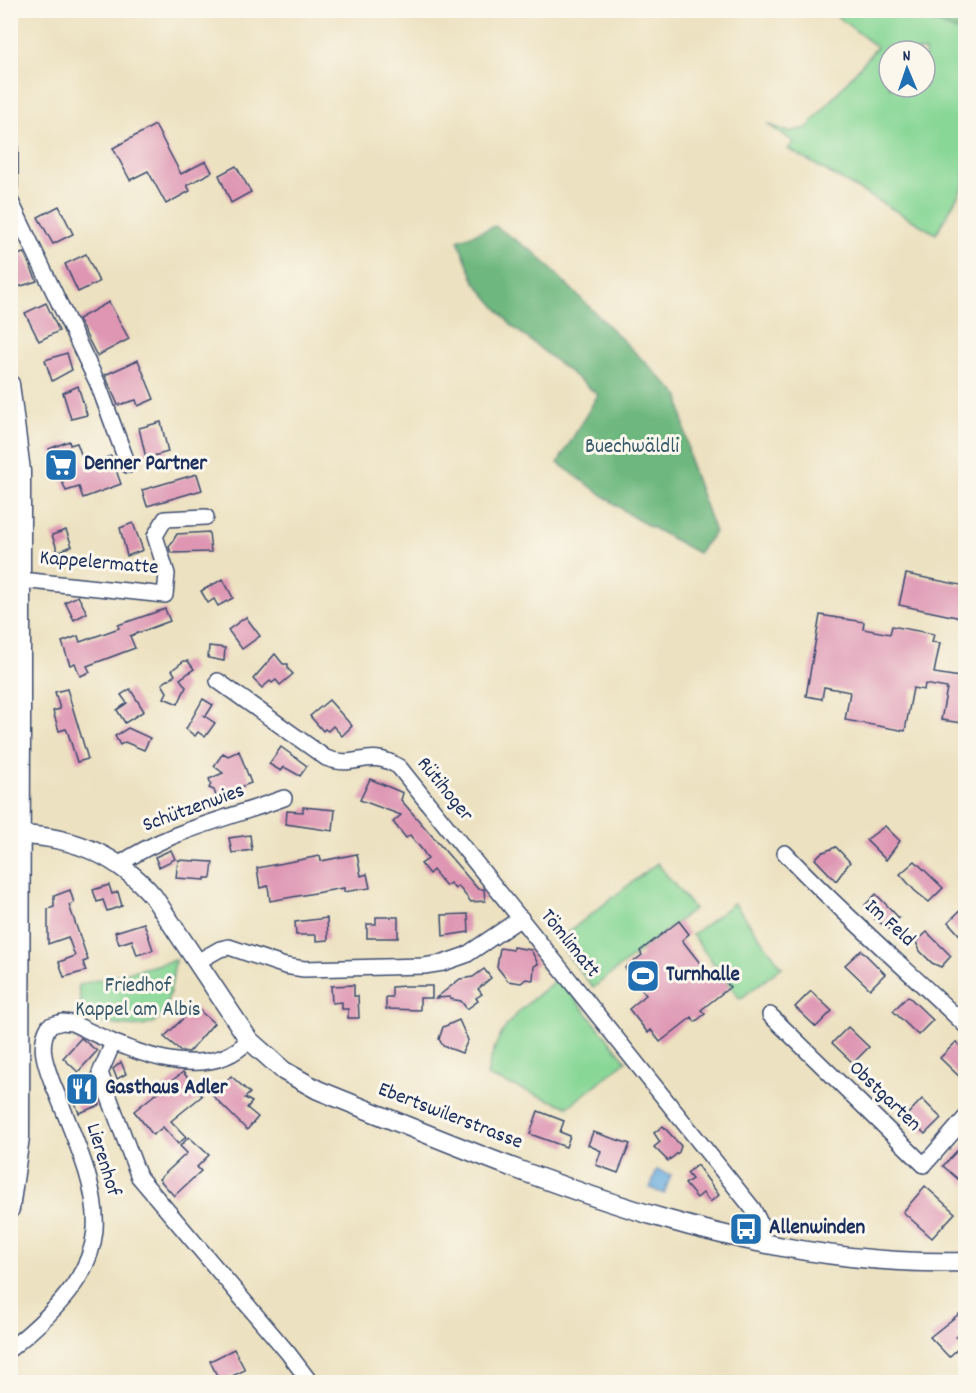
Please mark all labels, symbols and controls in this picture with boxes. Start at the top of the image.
north arrow [877,39,937,99]
text: N [902,45,911,68]
park label: Buechwäldli [585,433,679,463]
supermarket icon: Denner Partner [43,447,79,483]
place label: Denner Partner [84,450,208,480]
street label: Kappelermatte [38,544,160,584]
street label: Rütihoger [408,751,480,829]
street label: Schützenwies [139,777,249,841]
street label: Im Feld [857,893,921,955]
street label: Tömlimatt [532,903,606,985]
sports icon: Turnhalle [625,958,661,994]
place label: Turnhalle [666,961,740,991]
park label: Friedhof Kappel am Albis [75,972,201,1026]
street label: Obstgarten [841,1055,927,1139]
restaurant icon: Gasthaus Adler [64,1071,100,1107]
place label: Gasthaus Adler [105,1074,229,1104]
street label: Ebertswilerstrasse [373,1076,527,1158]
street label: Lierenhof [77,1120,127,1201]
bus stop icon: Allenwinden [728,1211,764,1247]
place label: Allenwinden [769,1214,866,1244]

